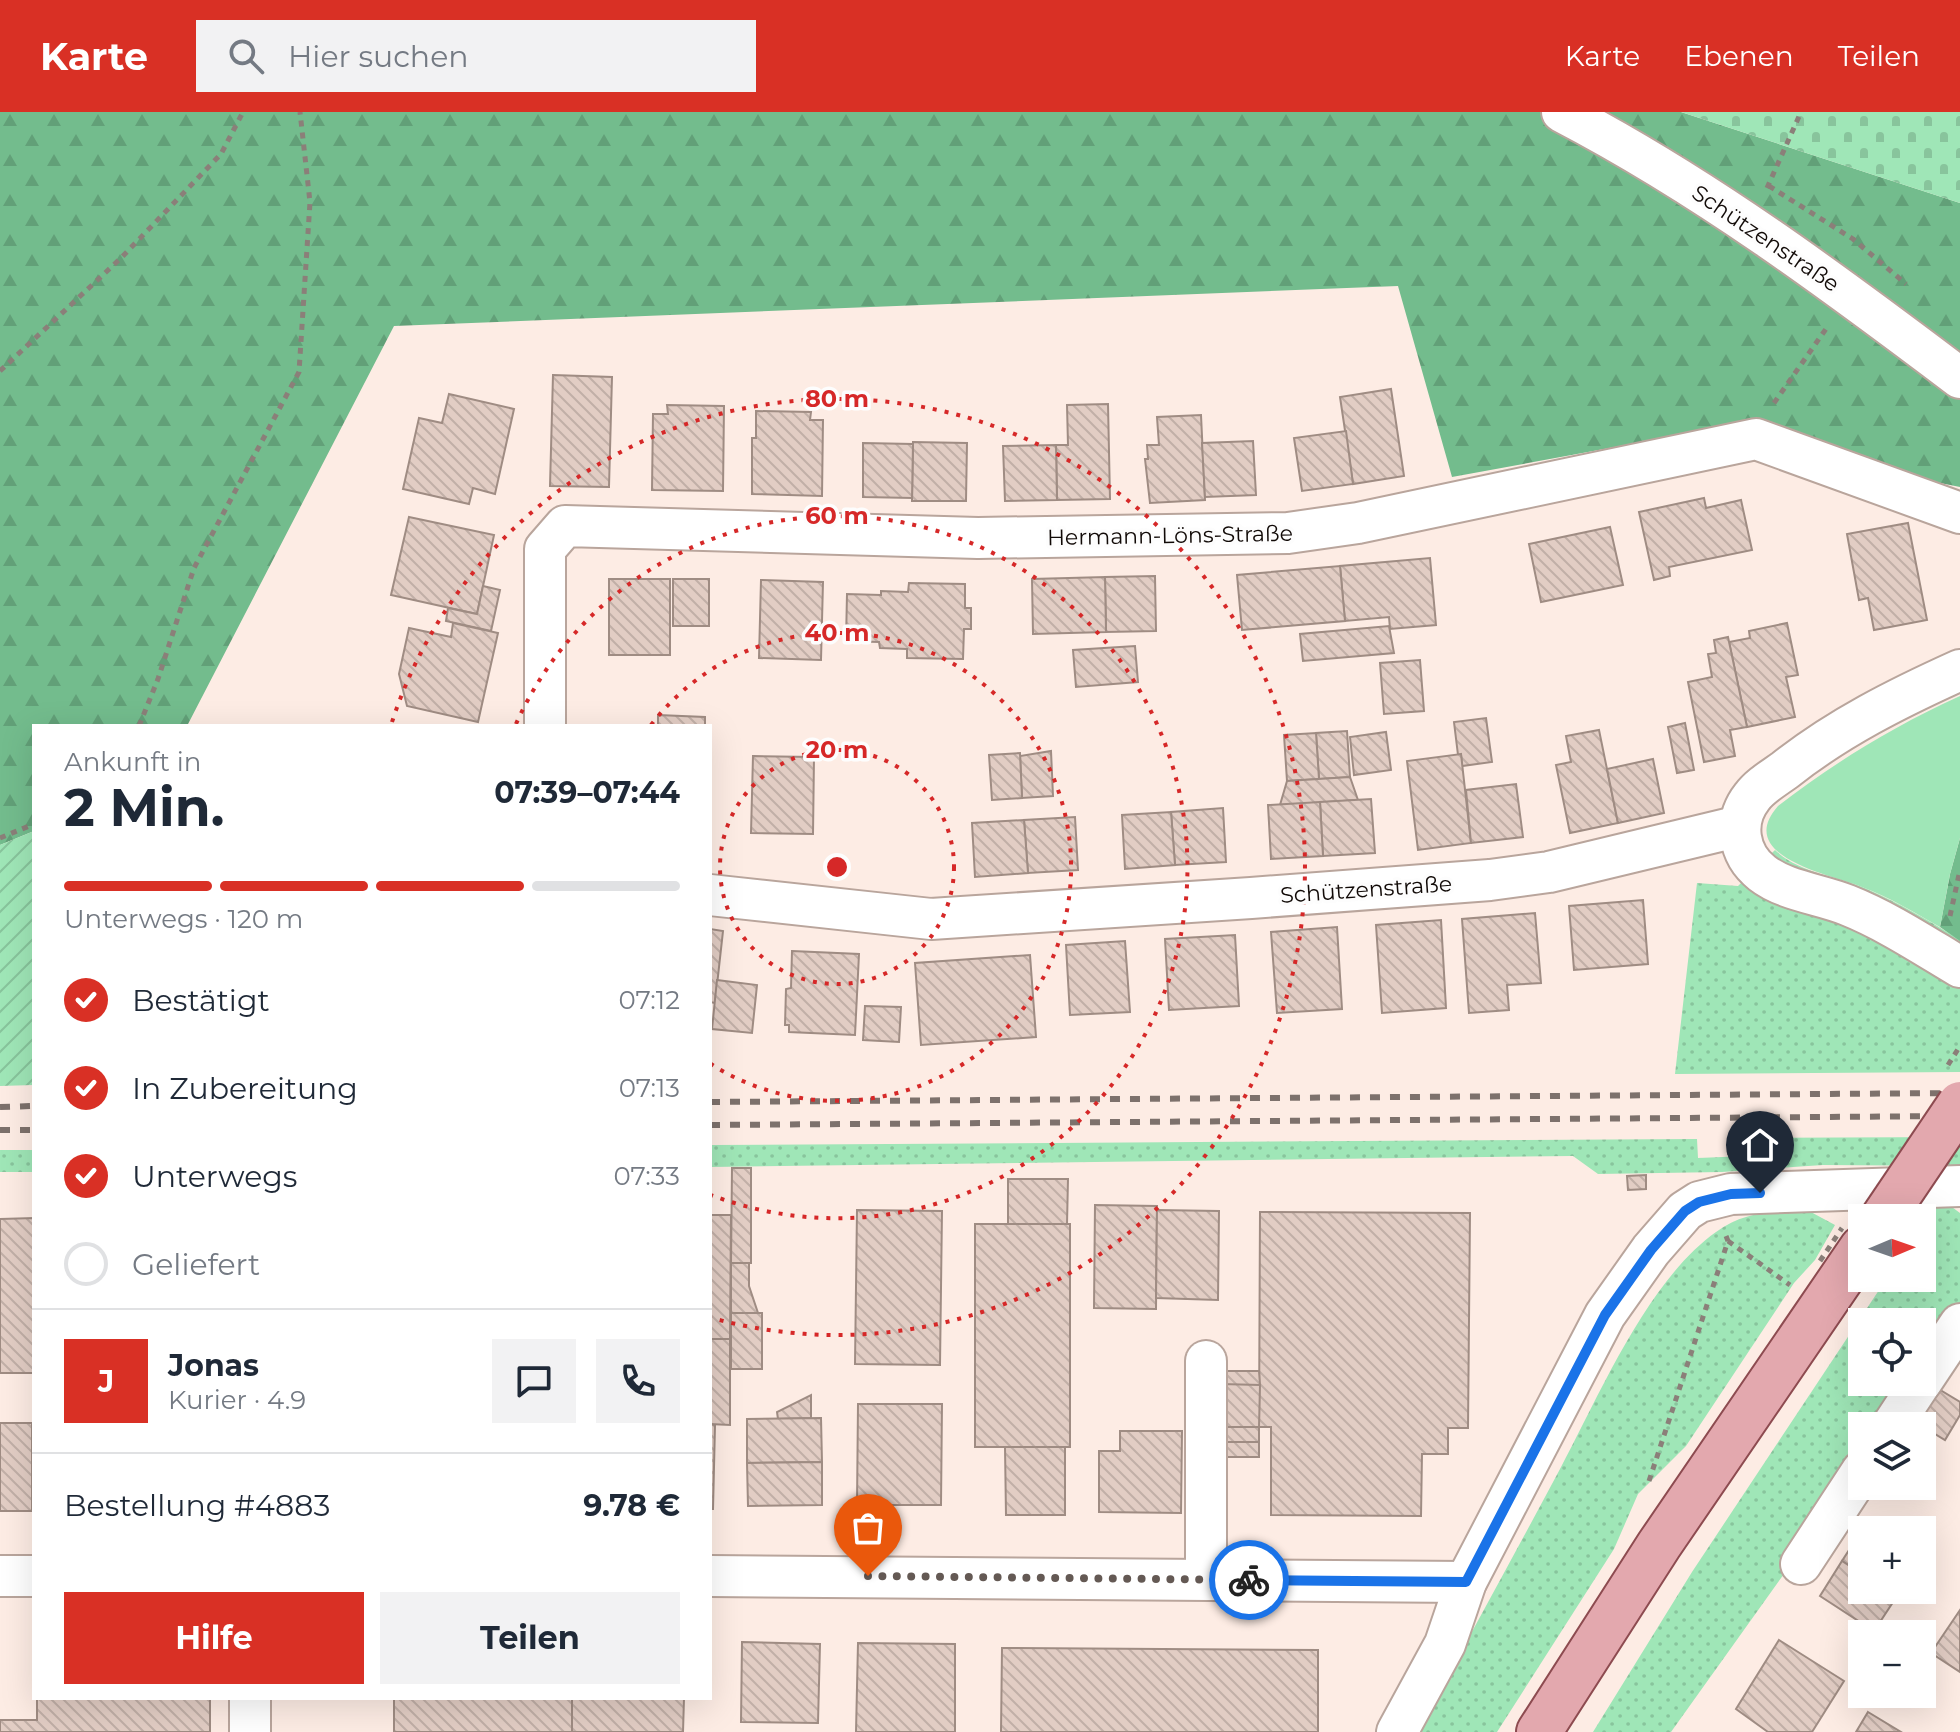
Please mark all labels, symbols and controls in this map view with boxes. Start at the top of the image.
search box [196,20,756,92]
text: Karte [40,33,148,80]
icon: search [224,34,268,78]
text: Hier suchen [288,38,469,75]
text: Karte [1565,39,1640,73]
text: Ebenen [1684,39,1794,73]
text: Teilen [1838,39,1920,73]
street label: Schützenstraße [1687,179,1845,298]
text: 80 m [805,384,869,413]
text: 60 m [805,501,869,530]
street label: Hermann-Löns-Straße [1047,520,1293,551]
text: 40 m [805,618,869,647]
text: 20 m [806,735,868,764]
text: Ankunft in [64,746,201,778]
text: 07:39–07:44 [494,774,680,811]
text: 2 Min. [64,776,224,839]
centre of rings [823,853,851,881]
street label: Schützenstraße [1279,870,1453,909]
text: Unterwegs · 120 m [64,903,303,935]
icon: check [64,978,108,1022]
text: Bestätigt [132,982,270,1019]
text: 07:12 [619,984,680,1016]
icon: check [64,1066,108,1110]
text: In Zubereitung [132,1070,358,1107]
text: 07:13 [619,1072,680,1104]
pin [1726,1111,1794,1193]
icon: home [1738,1123,1782,1167]
icon: check [64,1154,108,1198]
text: Unterwegs [132,1158,297,1195]
text: 07:33 [613,1160,680,1192]
north arrow [1848,1204,1936,1292]
map controls [1848,1204,1936,1708]
text: Geliefert [132,1246,260,1283]
button: locate [1848,1308,1936,1396]
button: chat [492,1339,576,1423]
button: phone [596,1339,680,1423]
text: Jonas [168,1347,259,1384]
text: J [98,1363,114,1400]
text: Kurier · 4.9 [168,1384,306,1416]
button: layers [1848,1412,1936,1500]
text: Bestellung #4883 [64,1487,330,1524]
text: 9.78 € [583,1487,680,1524]
pin [834,1494,902,1576]
icon: bag [846,1506,890,1550]
button: + [1848,1516,1936,1604]
courier [1209,1540,1289,1620]
icon: bike [1227,1558,1271,1602]
button: Hilfe [64,1592,364,1684]
button: Teilen [380,1592,680,1684]
button: − [1848,1620,1936,1708]

